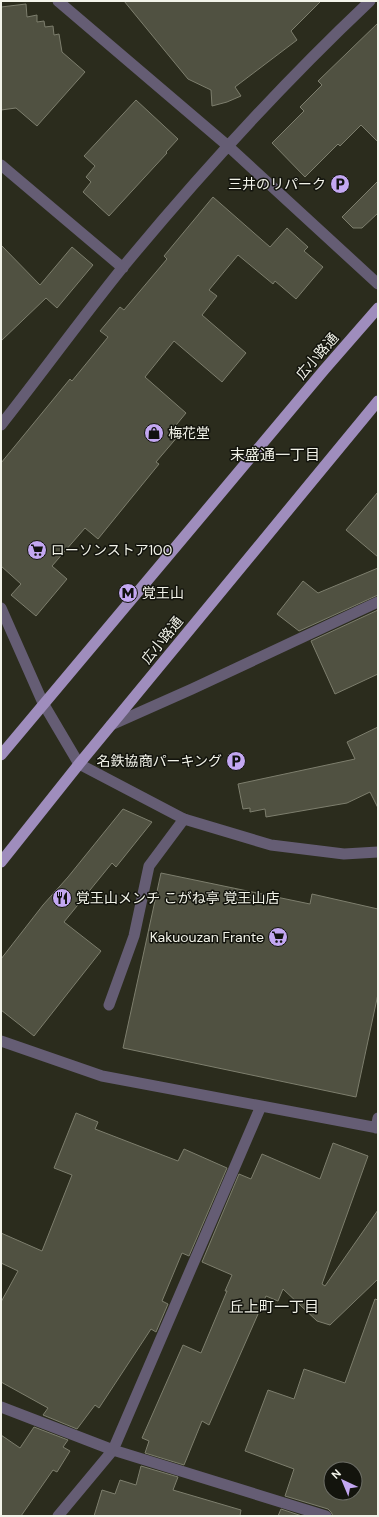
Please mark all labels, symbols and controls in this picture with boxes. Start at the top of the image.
parking icon: 三井のリパーク [329,173,351,195]
place label: 三井のリパーク [228,175,326,193]
street label: 広小路通 [292,329,342,383]
shop icon: 梅花堂 [143,422,165,444]
place label: 梅花堂 [168,424,210,442]
district label: 末盛通一丁目 [230,445,320,465]
supermarket icon: ローソンストア100 [26,539,48,561]
place label: ローソンストア100 [51,541,172,559]
metro station icon: 覚王山 [117,582,139,604]
place label: 覚王山 [142,584,184,602]
street label: 広小路通 [137,613,187,667]
parking icon: 名鉄協商パーキング [225,750,247,772]
place label: 名鉄協商パーキング [96,752,222,770]
restaurant icon: 覚王山メンチ こがね亭 覚王山店 [51,887,73,909]
place label: 覚王山メンチ こがね亭 覚王山店 [76,889,279,907]
supermarket icon: Kakuouzan Frante [267,926,289,948]
place label: Kakuouzan Frante [150,928,264,946]
district label: 丘上町一丁目 [229,1297,319,1317]
north arrow [323,1461,363,1501]
text: N [328,1466,344,1482]

